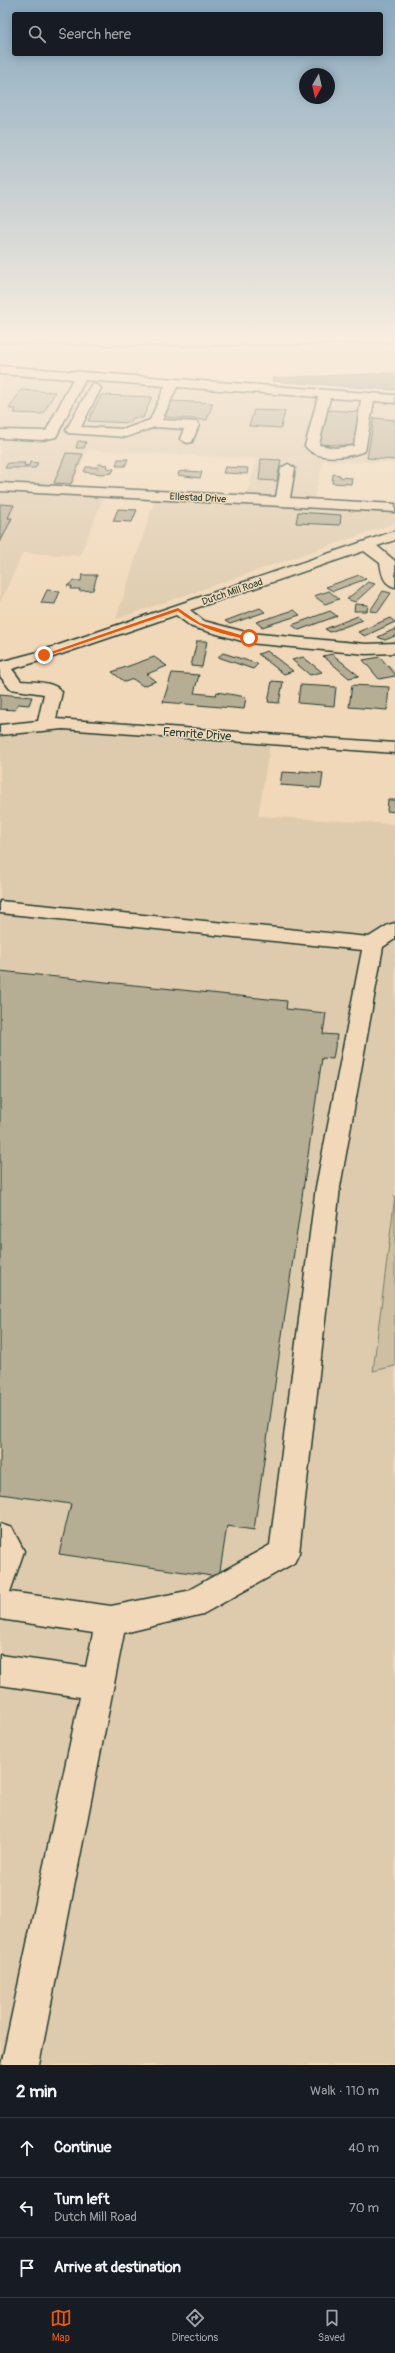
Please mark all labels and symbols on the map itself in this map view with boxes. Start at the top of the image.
north arrow [299,68,335,104]
street label: Ellestad Drive [169,491,227,505]
street label: Dutch Mill Road [200,576,264,608]
route start [240,629,258,647]
route end [35,646,53,664]
street label: Femrite Drive [162,725,232,744]

